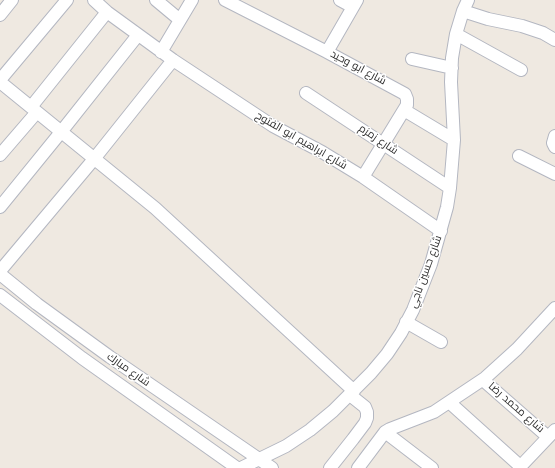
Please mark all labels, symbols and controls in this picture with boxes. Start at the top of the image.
street label: شارع ابو وحيد [328,48,388,88]
street label: شارع ابراهيم ابو الفتوح [253,109,349,173]
street label: شارع زمزم [356,122,400,158]
street label: شارع حسين ناجي [407,234,445,310]
street label: شارع مبارك [104,350,152,390]
street label: شارع محمد رضا [485,380,547,436]

